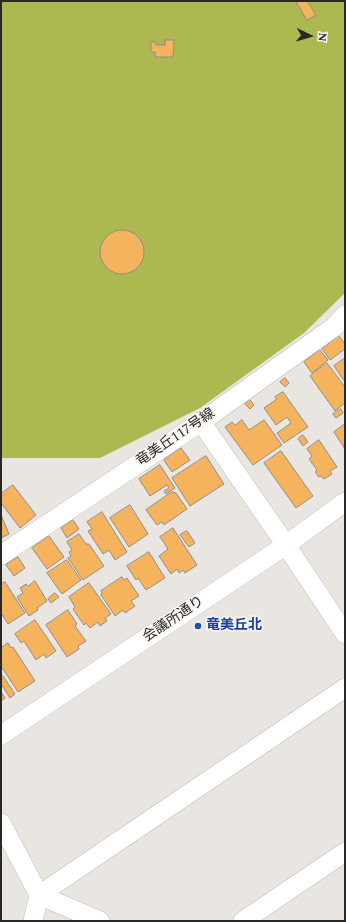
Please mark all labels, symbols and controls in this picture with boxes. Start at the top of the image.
north arrow [290,16,330,56]
text: N [314,32,331,42]
street label: 竜美丘117号線 [134,406,218,470]
street label: 会議所通り [140,593,208,647]
place label: 竜美丘北 [206,618,262,634]
marker: 竜美丘北 [193,621,203,631]

